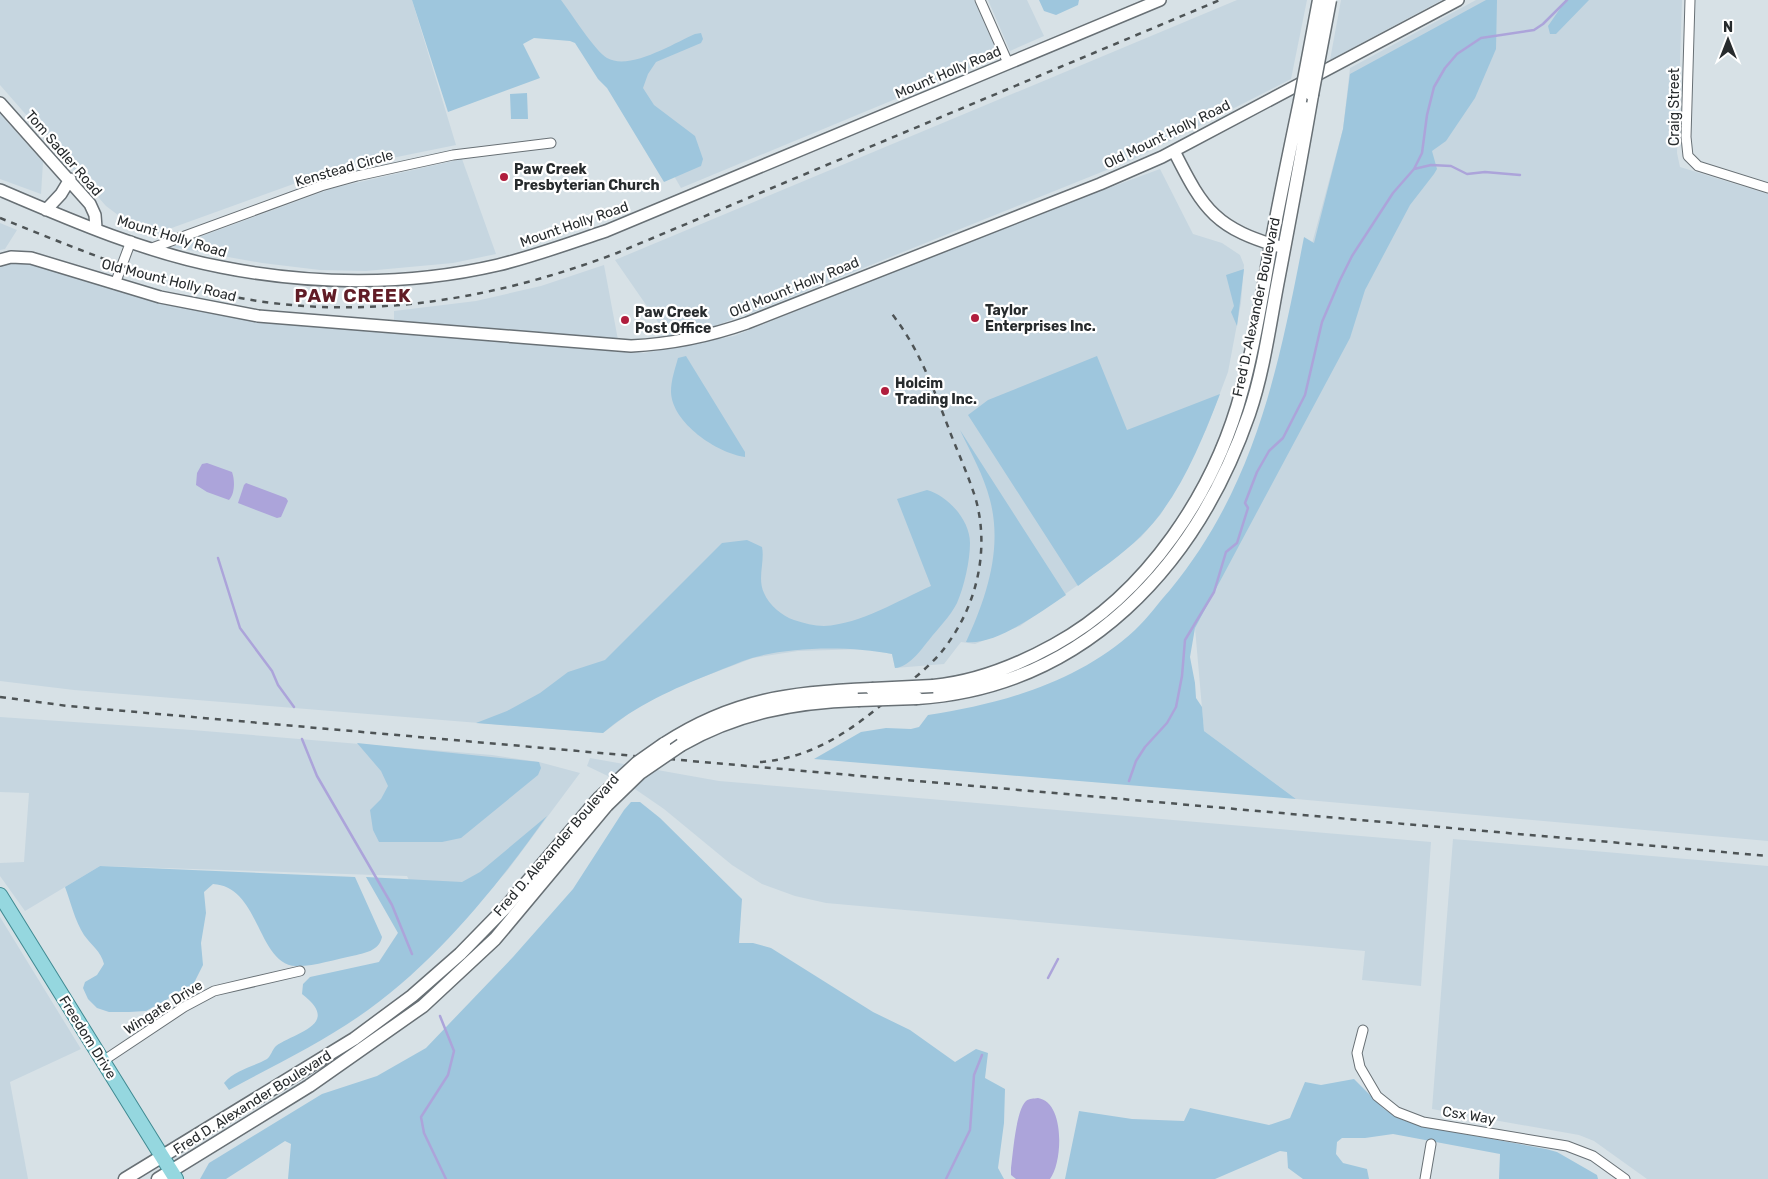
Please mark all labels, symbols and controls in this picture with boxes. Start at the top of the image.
north arrow [1703,15,1753,65]
text: N [1723,19,1733,36]
street label: Mount Holly Road [893,42,1004,102]
street label: Craig Street [1666,68,1683,146]
street label: Old Mount Holly Road [1101,96,1233,172]
street label: Tom Sadler Road [22,107,106,200]
street label: Kenstead Circle [293,146,395,191]
place label: Paw Creek Presbyterian Church [514,161,660,194]
marker: Paw Creek Presbyterian Church [498,171,510,183]
street label: Mount Holly Road [518,198,631,251]
street label: Mount Holly Road [115,212,229,261]
street label: Fred D. Alexander Boulevard [1229,216,1284,398]
street label: Old Mount Holly Road [727,254,861,321]
street label: Old Mount Holly Road [100,256,238,305]
district label: PAW CREEK [294,284,412,307]
place label: Taylor Enterprises Inc. [985,302,1096,335]
place label: Paw Creek Post Office [635,304,711,337]
marker: Taylor Enterprises Inc. [969,312,981,324]
marker: Paw Creek Post Office [619,314,631,326]
place label: Holcim Trading Inc. [895,375,977,408]
marker: Holcim Trading Inc. [879,385,891,397]
street label: Fred D. Alexander Boulevard [490,771,623,920]
street label: Wingate Drive [121,976,206,1038]
street label: Freedom Drive [55,993,120,1082]
street label: Fred D. Alexander Boulevard [170,1047,334,1158]
street label: Csx Way [1441,1103,1497,1128]

